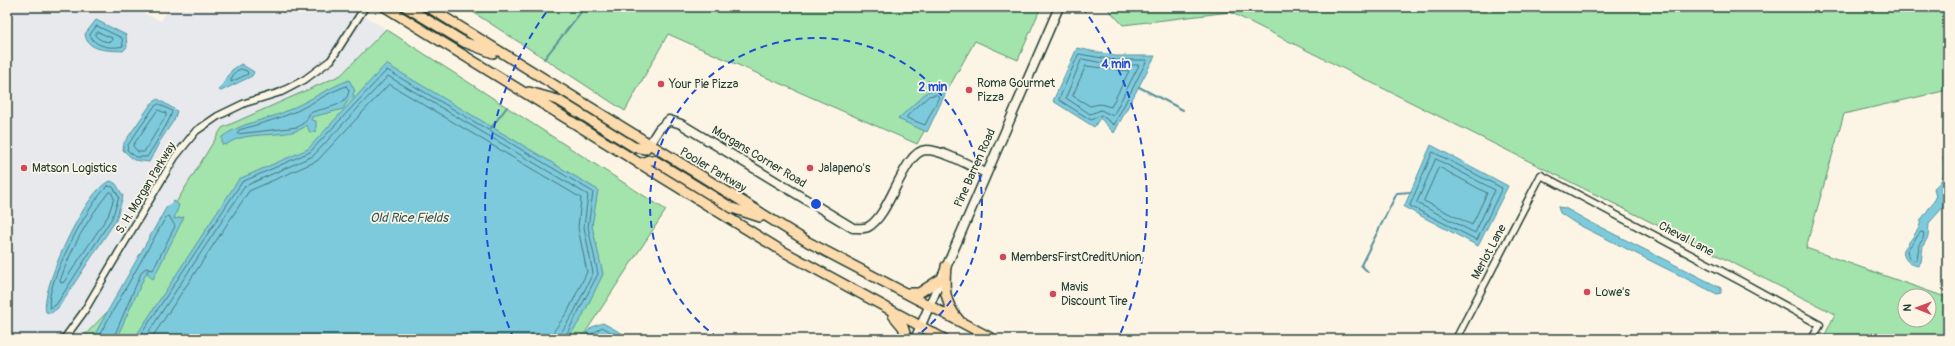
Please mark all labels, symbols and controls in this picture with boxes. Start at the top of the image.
text: 4 min [1100,57,1131,72]
place label: Roma Gourmet Pizza [977,76,1055,105]
place label: Your Pie Pizza [668,77,739,92]
marker: Your Pie Pizza [656,79,666,89]
text: 2 min [919,80,948,95]
marker: Roma Gourmet Pizza [964,85,974,95]
street label: Morgans Corner Road [709,123,809,191]
street label: Pine Barren Road [951,126,999,210]
street label: S. H. Morgan Parkway [113,139,179,237]
street label: Pooler Parkway [677,144,749,196]
place label: Matson Logistics [32,161,118,176]
place label: Jalapeno's [818,161,871,176]
marker: Matson Logistics [19,163,29,173]
marker: Jalapeno's [805,163,815,173]
centre of rings [809,197,823,211]
water label: Old Rice Fields [370,210,450,226]
street label: Cheval Lane [1656,218,1716,260]
street label: Merlot Lane [1468,222,1510,282]
place label: MembersFirstCreditUnion [1011,250,1142,265]
marker: MembersFirstCreditUnion [998,252,1008,262]
place label: Mavis Discount Tire [1061,280,1128,309]
place label: Lowe's [1595,285,1630,300]
marker: Lowe's [1582,287,1592,297]
north arrow [1897,288,1937,328]
marker: Mavis Discount Tire [1048,289,1058,299]
text: N [1901,303,1914,312]

